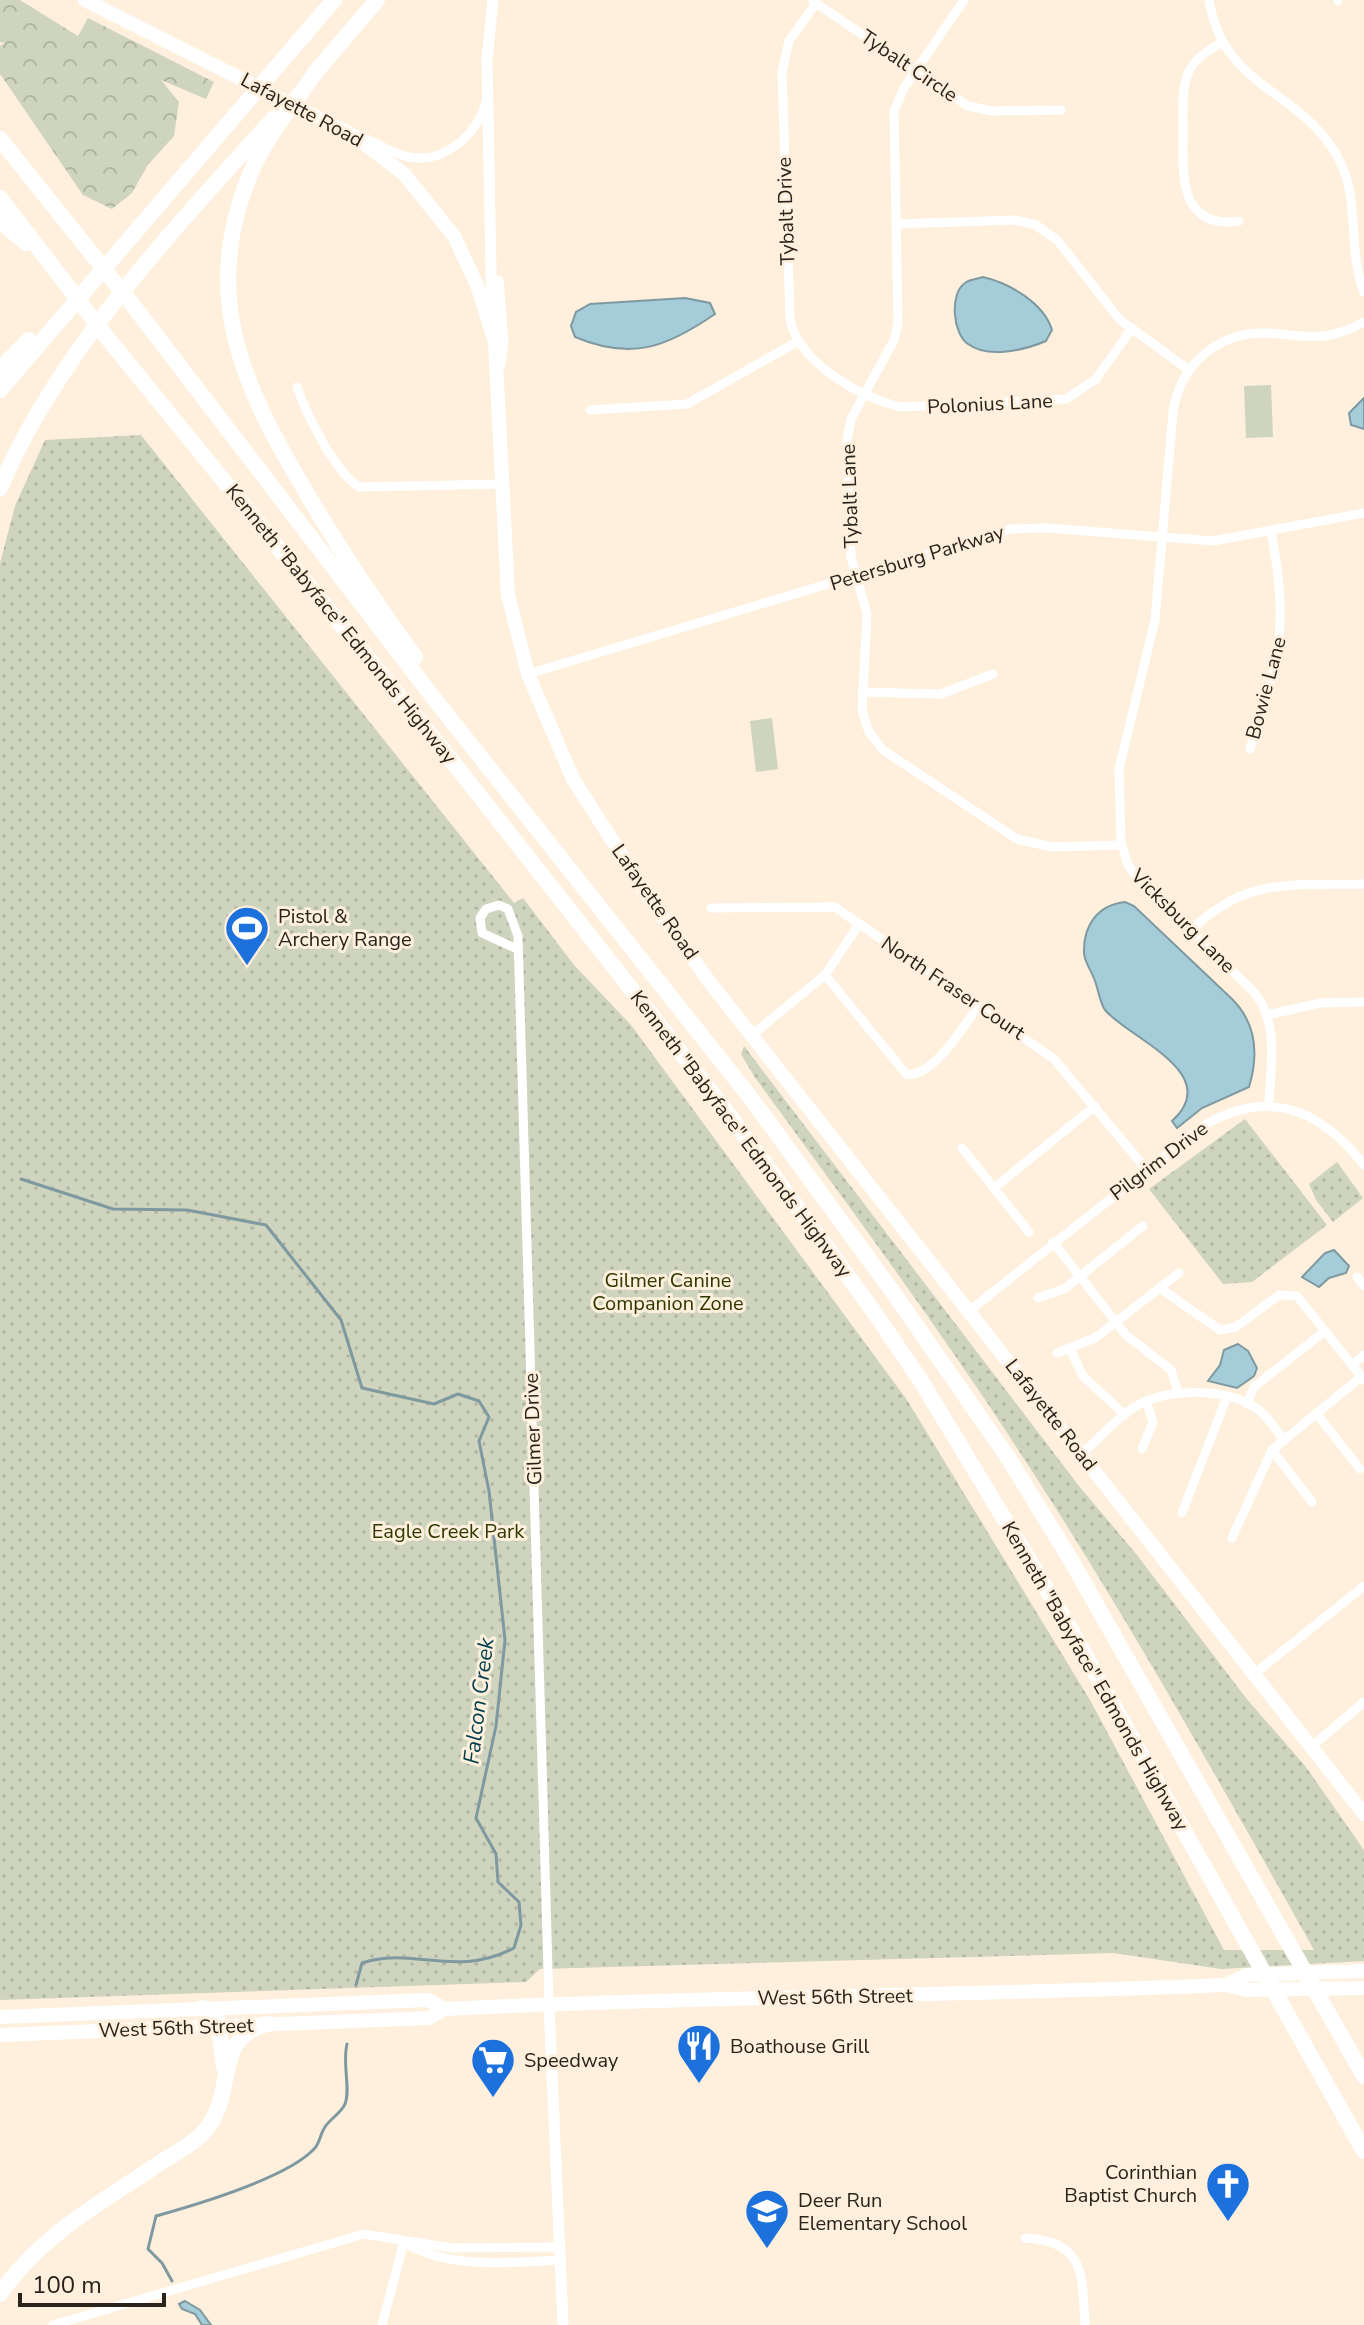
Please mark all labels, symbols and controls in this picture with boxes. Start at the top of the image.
street label: Tybalt Circle [855,23,963,109]
street label: Lafayette Road [236,66,368,154]
street label: Tybalt Drive [771,156,801,266]
street label: Polonius Lane [927,387,1053,421]
street label: Tybalt Lane [835,443,865,549]
street label: Kenneth "Babyface" Edmonds Highway [219,478,463,770]
street label: Petersburg Parkway [827,518,1008,597]
street label: Bowie Lane [1239,634,1293,742]
street label: Lafayette Road [605,839,705,965]
street label: Vicksburg Lane [1124,862,1241,979]
place label: Pistol & Archery Range [278,903,412,953]
sports icon: Pistol & Archery Range [223,904,271,967]
street label: North Fraser Court [876,930,1031,1047]
street label: Kenneth "Babyface" Edmonds Highway [624,985,858,1284]
street label: Pilgrim Drive [1104,1115,1214,1207]
park label: Gilmer Canine Companion Zone [592,1267,744,1317]
street label: Lafayette Road [999,1353,1103,1477]
street label: Gilmer Drive [518,1372,548,1486]
street label: Kenneth "Babyface" Edmonds Highway [995,1516,1195,1836]
park label: Eagle Creek Park [372,1518,525,1545]
water label: Falcon Creek [456,1635,502,1766]
street label: West 56th Street [757,1982,914,2012]
street label: West 56th Street [98,2012,255,2044]
restaurant icon: Boathouse Grill [675,2022,723,2085]
place label: Boathouse Grill [730,2033,870,2060]
supermarket icon: Speedway [469,2036,517,2099]
place label: Speedway [524,2047,619,2074]
place label: Corinthian Baptist Church [1064,2159,1197,2209]
church icon: Corinthian Baptist Church [1204,2160,1252,2223]
school or university icon: Deer Run Elementary School [743,2187,791,2250]
place label: Deer Run Elementary School [798,2187,967,2237]
scale bar [20,2257,164,2307]
text: 100 m [32,2269,102,2301]

